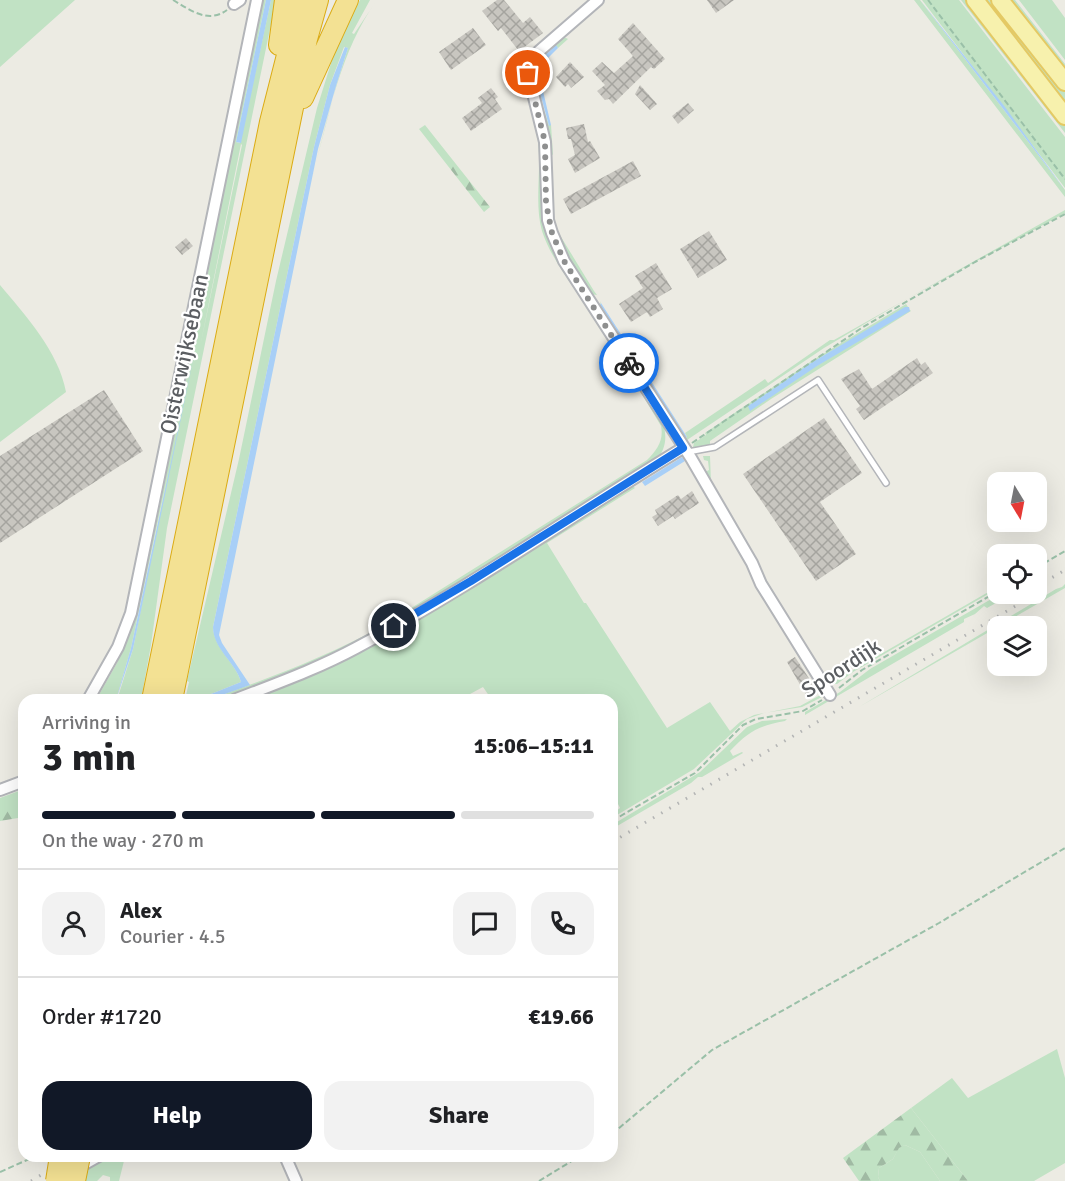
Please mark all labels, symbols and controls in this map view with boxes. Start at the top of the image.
pin [502,47,553,98]
icon: bag [511,56,544,89]
street label: Oisterwijksebaan [154,271,214,437]
courier [599,333,659,393]
icon: bike [613,347,646,380]
north arrow [987,472,1047,532]
map controls [987,472,1047,676]
button: locate [987,544,1047,604]
pin [368,600,419,651]
icon: home [377,609,410,642]
button: layers [987,616,1047,676]
street label: Spoordijk [796,632,886,704]
text: Arriving in [42,710,131,735]
text: 15:06–15:11 [474,732,594,759]
text: 3 min [42,733,136,781]
text: On the way · 270 m [42,828,204,853]
button: person [42,892,105,955]
button: chat [453,892,516,955]
button: phone [531,892,594,955]
text: Alex [120,897,162,924]
text: Courier · 4.5 [120,924,226,949]
text: Order #1720 [42,1003,162,1030]
text: €19.66 [528,1003,594,1030]
button: Help [42,1081,312,1150]
button: Share [324,1081,594,1150]

